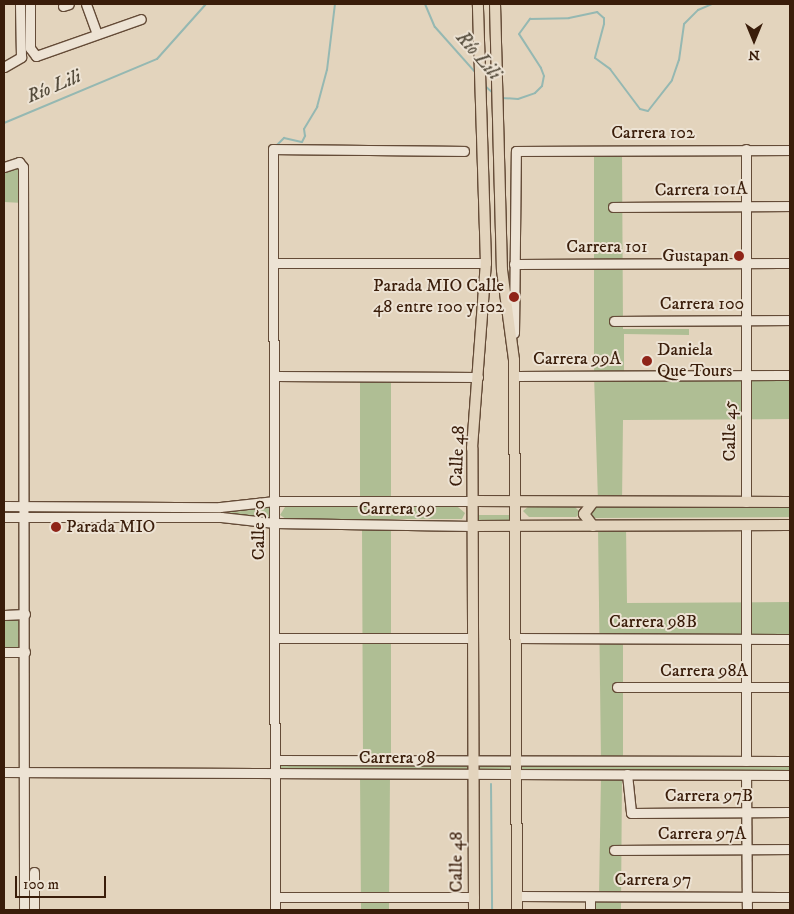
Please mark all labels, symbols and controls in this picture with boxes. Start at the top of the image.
north arrow [729,15,779,65]
water label: Río Lili [451,27,505,85]
text: N [748,46,760,64]
water label: Río Lili [23,65,85,109]
street label: Carrera 102 [611,122,695,144]
street label: Carrera 101A [654,178,748,202]
street label: Carrera 101 [566,236,648,258]
place label: Gustapan [662,245,729,267]
marker: Gustapan [733,250,745,262]
place label: Parada MIO Calle 48 entre 100 y 102 [373,276,504,318]
marker: Parada MIO Calle 48 entre 100 y 102 [508,291,520,303]
street label: Carrera 100 [660,293,744,315]
place label: Daniela Que Tours [657,340,732,382]
street label: Carrera 99A [533,348,621,370]
marker: Daniela Que Tours [641,355,653,367]
street label: Calle 45 [719,401,741,461]
street label: Calle 48 [446,425,470,487]
street label: Carrera 99 [359,498,435,520]
street label: Calle 50 [248,500,270,560]
place label: Parada MIO [66,516,155,538]
marker: Parada MIO [50,521,62,533]
street label: Carrera 98B [609,611,697,633]
street label: Carrera 98A [660,660,748,682]
street label: Carrera 98 [359,747,435,769]
street label: Carrera 97B [665,785,753,807]
street label: Carrera 97A [658,823,746,845]
street label: Calle 48 [446,831,468,893]
scale bar [18,866,109,898]
street label: Carrera 97 [614,869,692,891]
text: 100 m [23,875,59,894]

